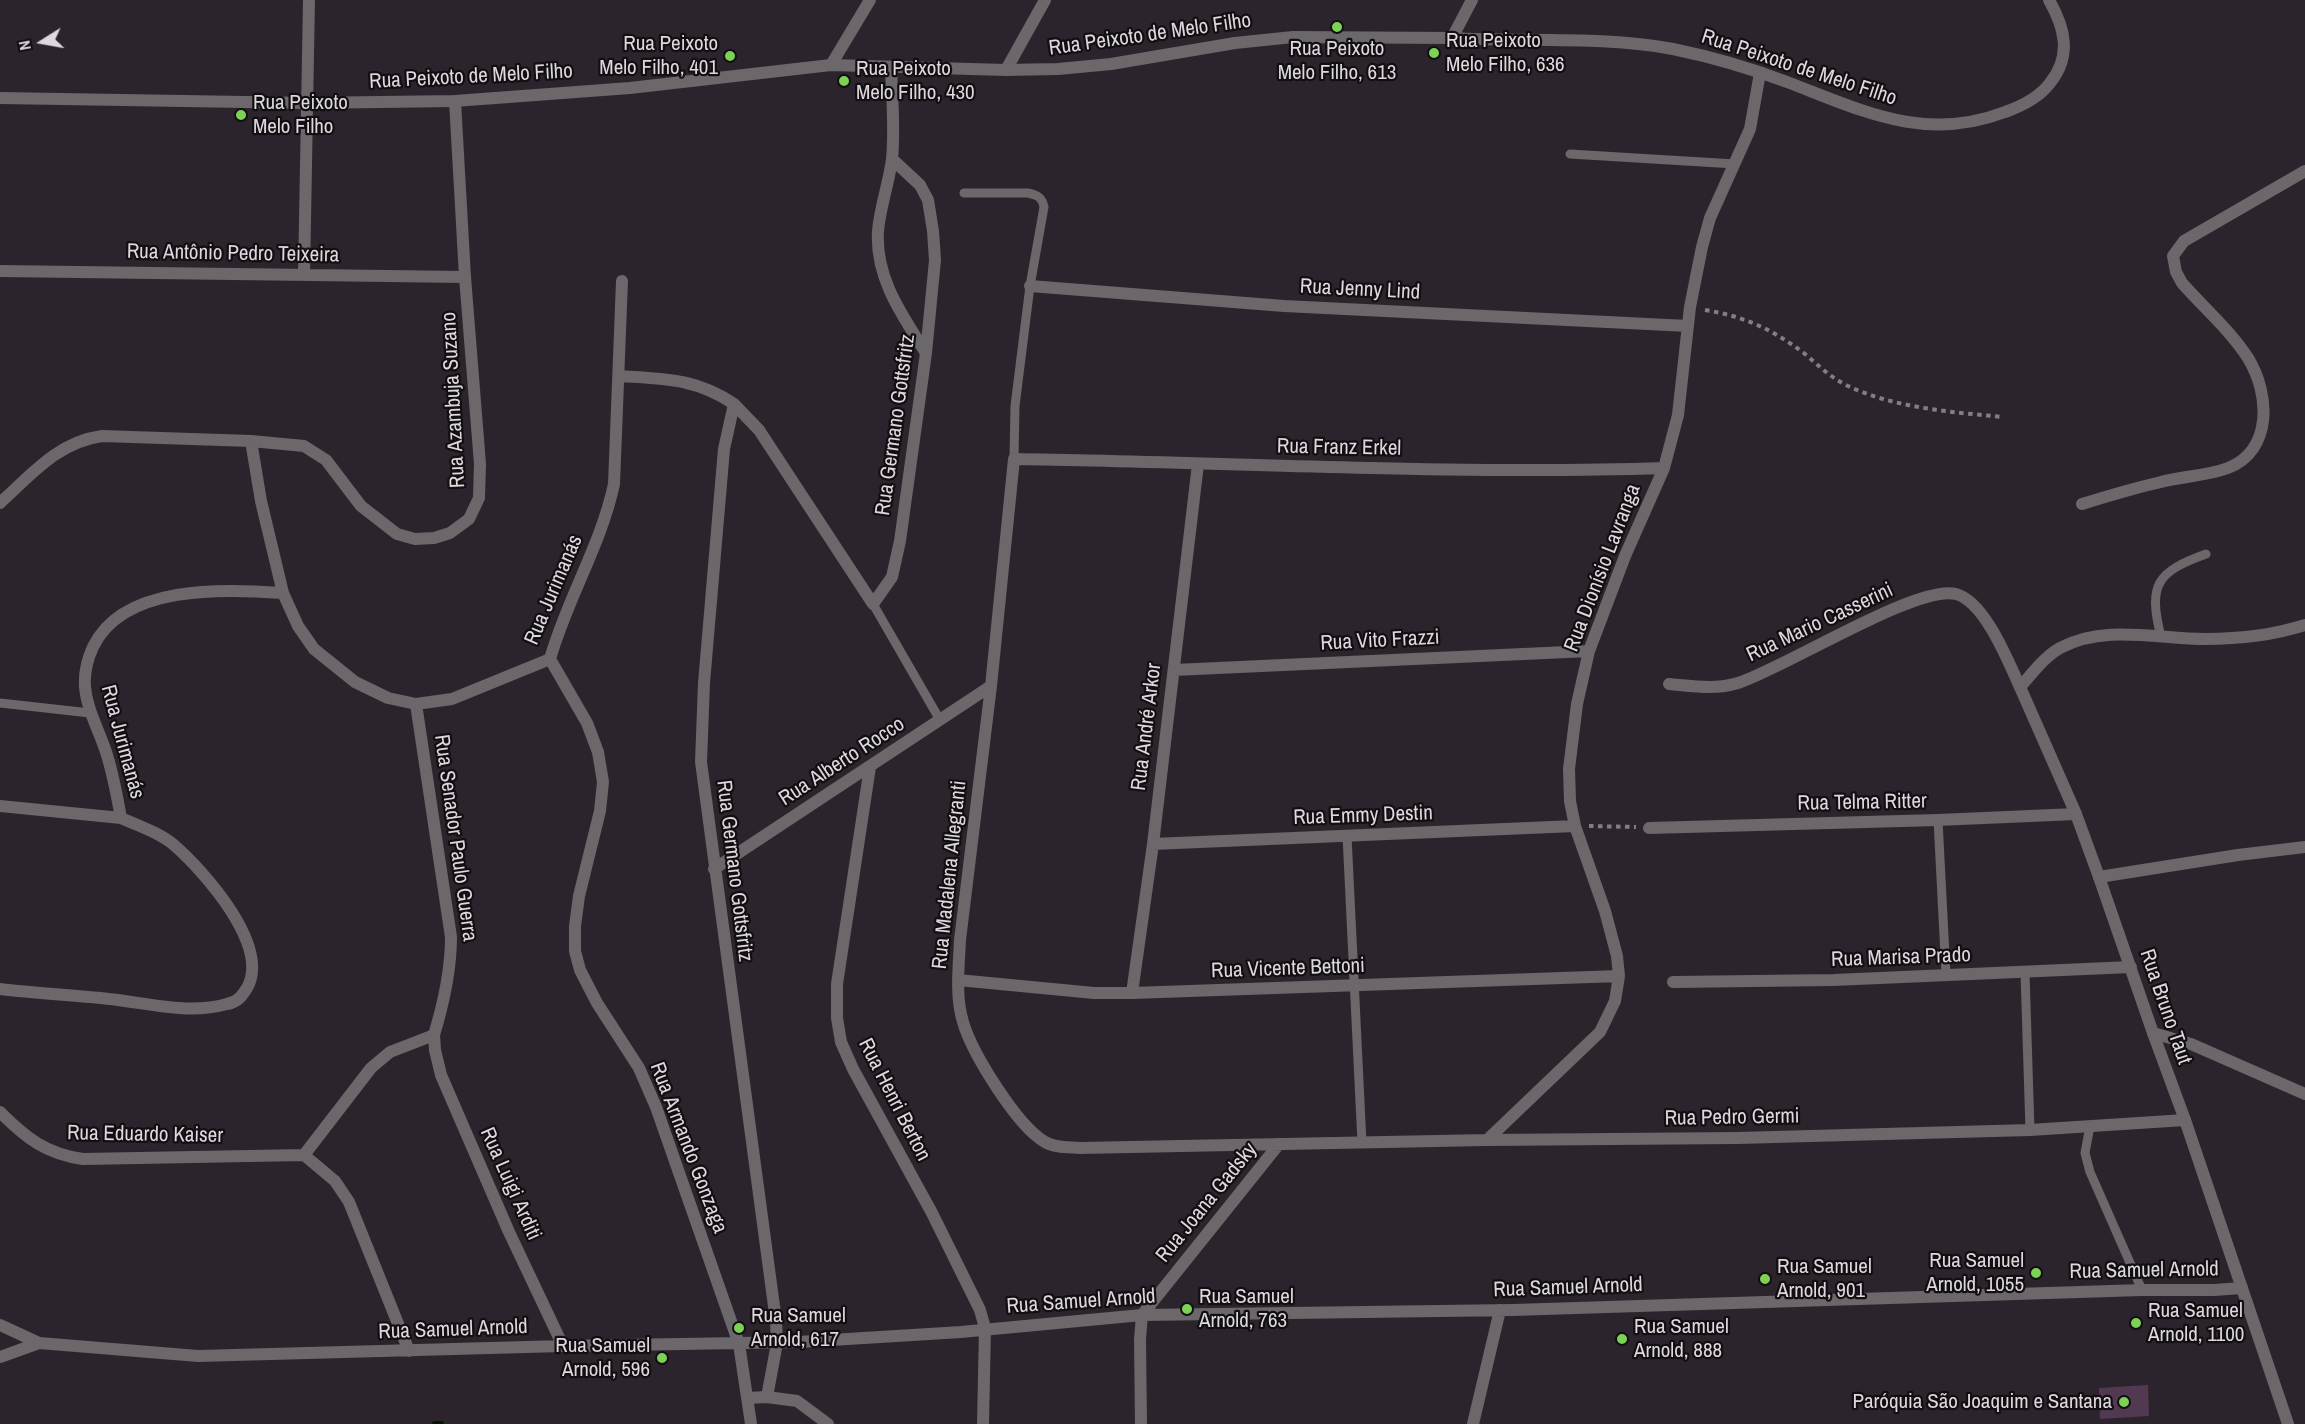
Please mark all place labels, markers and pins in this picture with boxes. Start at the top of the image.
marker: Rua Peixoto Melo Filho, 613 [1330,20,1344,34]
place label: Rua Peixoto Melo Filho, 636 [1446,28,1565,78]
place label: Rua Peixoto Melo Filho, 401 [599,31,718,81]
place label: Rua Peixoto Melo Filho, 613 [1278,36,1396,86]
marker: Rua Peixoto Melo Filho, 636 [1427,46,1441,60]
marker: Rua Peixoto Melo Filho, 401 [723,49,737,63]
place label: Rua Peixoto Melo Filho, 430 [856,56,975,106]
marker: Rua Peixoto Melo Filho, 430 [837,74,851,88]
place label: Rua Peixoto Melo Filho [253,90,348,140]
marker: Rua Peixoto Melo Filho [234,108,248,122]
place label: Rua Samuel Arnold, 1055 [1926,1248,2024,1298]
place label: Rua Samuel Arnold, 901 [1777,1254,1872,1304]
marker: Rua Samuel Arnold, 1055 [2029,1266,2043,1280]
marker: Rua Samuel Arnold, 901 [1758,1272,1772,1286]
place label: Rua Samuel Arnold, 763 [1199,1284,1294,1334]
place label: Rua Samuel Arnold, 1100 [2148,1298,2244,1348]
marker: Rua Samuel Arnold, 763 [1180,1302,1194,1316]
place label: Rua Samuel Arnold, 617 [751,1303,846,1353]
place label: Rua Samuel Arnold, 888 [1634,1314,1729,1364]
marker: Rua Samuel Arnold, 1100 [2129,1316,2143,1330]
marker: Rua Samuel Arnold, 617 [732,1321,746,1335]
marker: Rua Samuel Arnold, 888 [1615,1332,1629,1346]
place label: Rua Samuel Arnold, 596 [555,1333,650,1383]
marker: Rua Samuel Arnold, 596 [655,1351,669,1365]
place label: Paróquia São Joaquim e Santana [1853,1389,2112,1415]
marker: Paróquia São Joaquim e Santana [2117,1395,2131,1409]

